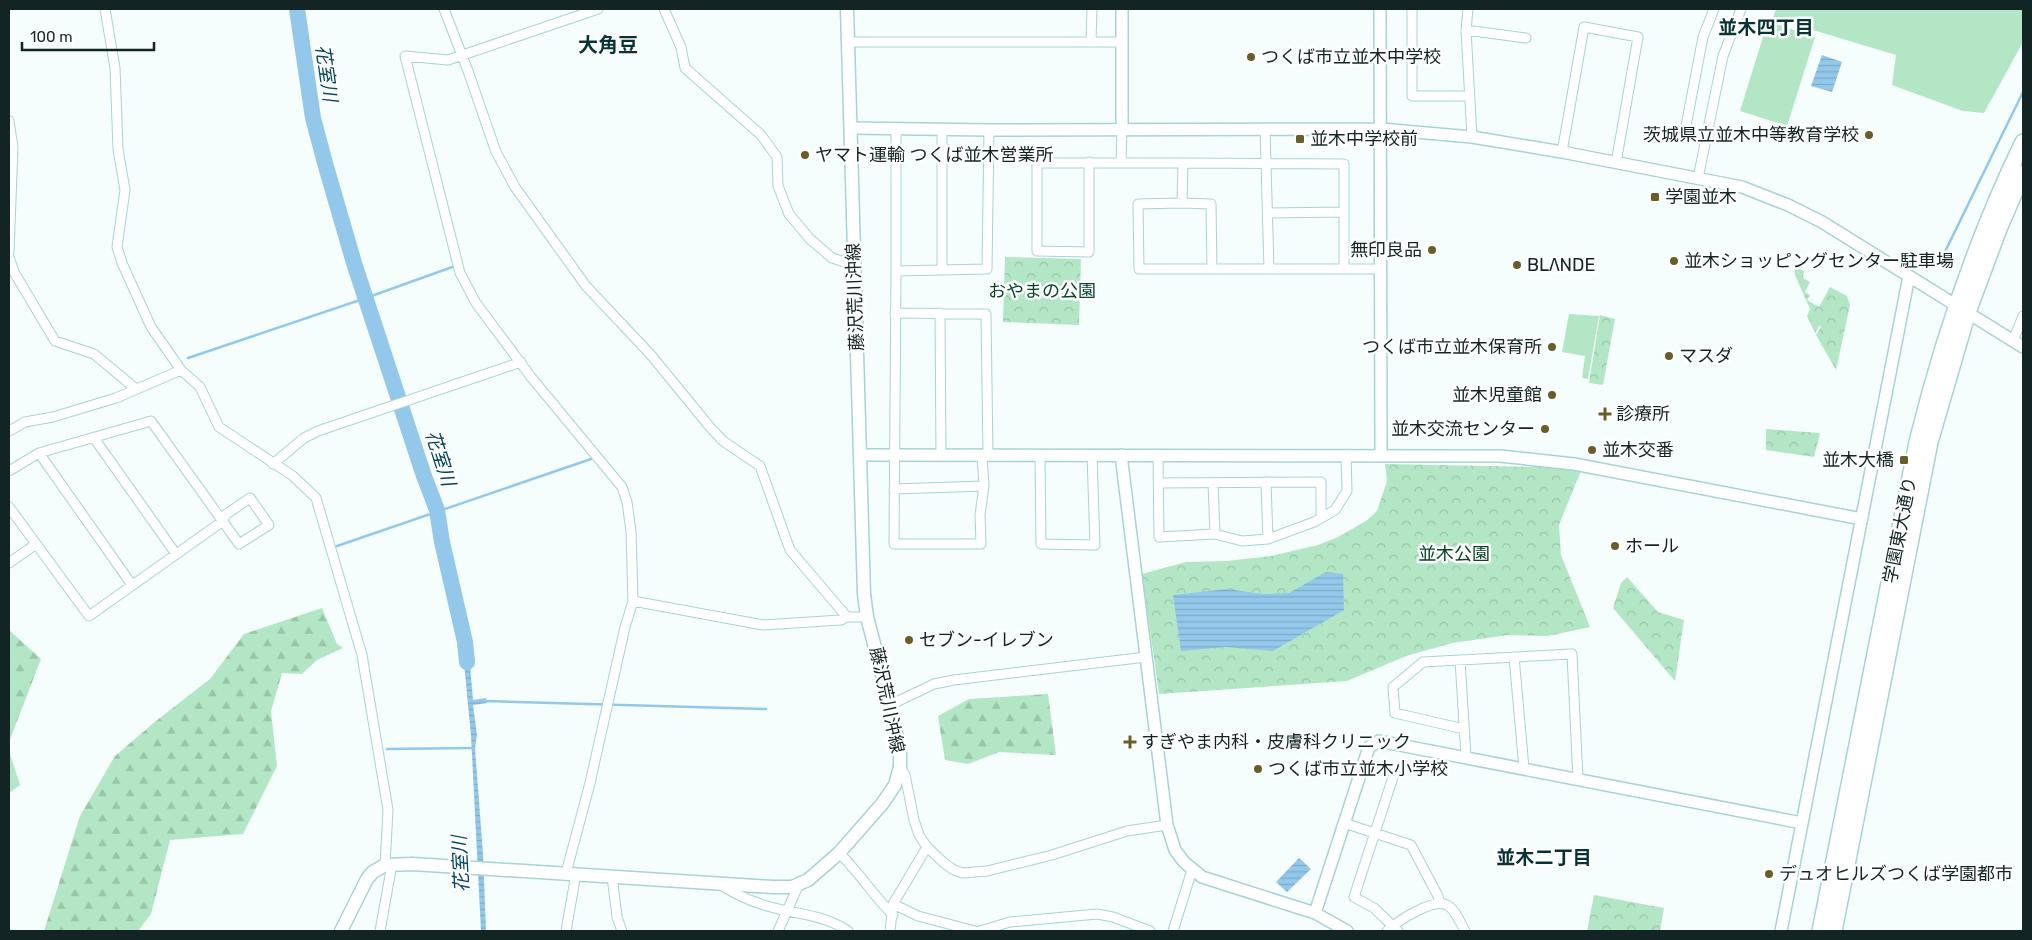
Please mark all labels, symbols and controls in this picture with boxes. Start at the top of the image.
district label: 並木四丁目 [1718,16,1814,39]
scale bar [22,20,155,52]
text: 100 m [30,28,72,46]
district label: 大角豆 [578,33,638,57]
water label: 花室川 [311,43,342,105]
place label: つくば市立並木中学校 [1261,46,1441,68]
marker: つくば市立並木中学校 [1245,51,1257,63]
place label: 茨城県立並木中等教育学校 [1643,124,1859,146]
place label: 並木中学校前 [1310,128,1418,150]
marker: 茨城県立並木中等教育学校 [1863,129,1875,141]
marker: 並木中学校前 [1294,133,1306,145]
place label: ヤマト運輸 つくば並木営業所 [815,144,1053,166]
marker: ヤマト運輸 つくば並木営業所 [799,149,811,161]
place label: 学園並木 [1665,186,1737,208]
marker: 学園並木 [1649,191,1661,203]
place label: 無印良品 [1350,239,1422,261]
street label: 藤沢荒川沖線 [842,243,868,351]
marker: 無印良品 [1426,244,1438,256]
place label: 並木ショッピングセンター駐車場 [1684,250,1954,272]
place label: BLΛNDE [1527,254,1595,276]
marker: 並木ショッピングセンター駐車場 [1668,255,1680,267]
marker: BLΛNDE [1511,259,1523,271]
park label: おやまの公園 [988,280,1096,302]
place label: つくば市立並木保育所 [1362,336,1542,358]
marker: つくば市立並木保育所 [1546,341,1558,353]
place label: マスダ [1679,345,1733,367]
marker: マスダ [1663,350,1675,362]
place label: 並木児童館 [1452,384,1542,406]
marker: 並木児童館 [1546,389,1558,401]
place label: 診療所 [1616,403,1670,425]
marker: 診療所 [1598,407,1612,421]
place label: 並木交流センター [1391,418,1535,440]
marker: 並木交流センター [1539,423,1551,435]
water label: 花室川 [421,427,461,491]
place label: 並木交番 [1602,439,1674,461]
marker: 並木交番 [1586,444,1598,456]
place label: 並木大橋 [1822,449,1894,471]
marker: 並木大橋 [1898,454,1910,466]
street label: 学園東大通り [1879,475,1921,585]
place label: ホール [1625,535,1679,557]
marker: ホール [1609,540,1621,552]
park label: 並木公園 [1418,543,1490,565]
place label: セブン-イレブン [919,629,1054,651]
marker: セブン-イレブン [903,634,915,646]
street label: 藤沢荒川沖線 [865,645,909,755]
place label: すぎやま内科・皮膚科クリニック [1141,731,1411,753]
marker: すぎやま内科・皮膚科クリニック [1123,735,1137,749]
place label: つくば市立並木小学校 [1268,758,1448,780]
marker: つくば市立並木小学校 [1252,763,1264,775]
water label: 花室川 [447,833,473,893]
district label: 並木二丁目 [1496,846,1592,869]
place label: デュオヒルズつくば学園都市 [1779,863,2013,885]
marker: デュオヒルズつくば学園都市 [1763,868,1775,880]

